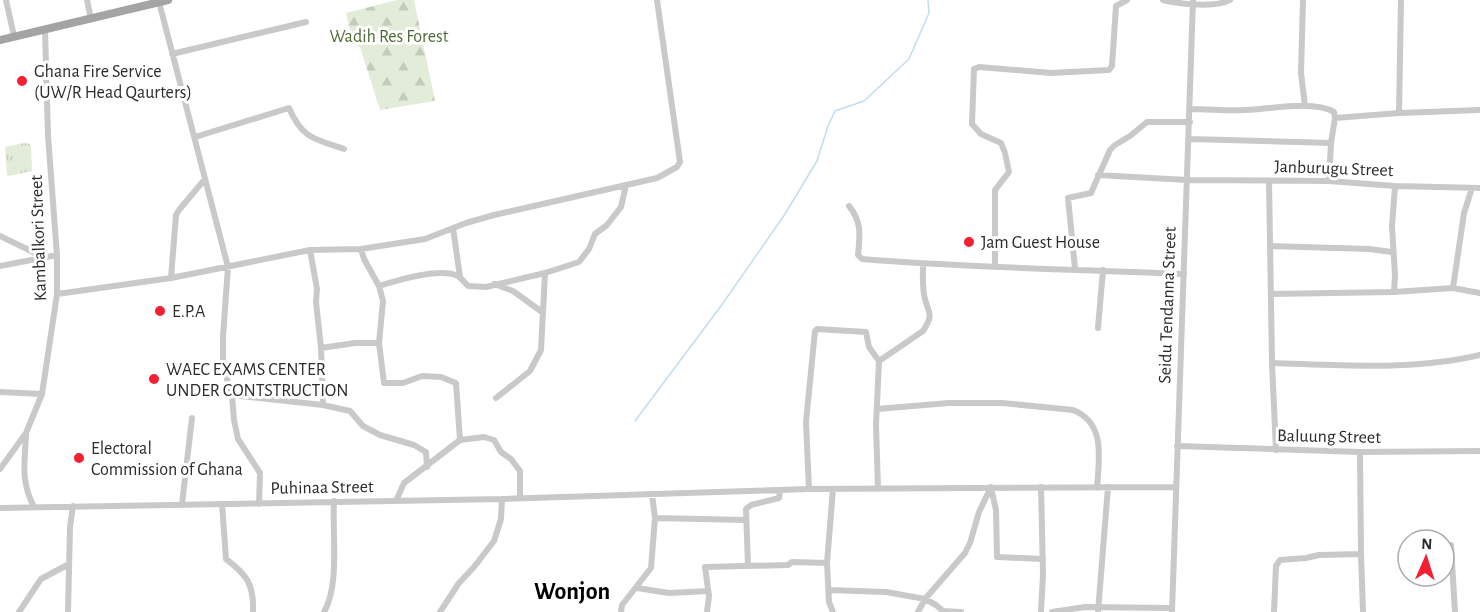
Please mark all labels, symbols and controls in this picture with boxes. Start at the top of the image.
park label: Wadih Res Forest [330,28,449,46]
place label: Ghana Fire Service (UW/R Head Qaurters) [34,63,192,102]
marker: Ghana Fire Service (UW/R Head Qaurters) [15,74,29,88]
street label: Janburugu Street [1274,158,1394,180]
street label: Kambalkori Street [28,174,50,301]
street label: Seidu Tendanna Street [1156,226,1180,384]
place label: Jam Guest House [981,234,1100,252]
marker: Jam Guest House [962,235,976,249]
place label: E.P.A [172,303,206,321]
marker: E.P.A [153,304,167,318]
place label: WAEC EXAMS CENTER UNDER CONTSTRUCTION [166,361,349,400]
marker: WAEC EXAMS CENTER UNDER CONTSTRUCTION [147,372,161,386]
street label: Baluung Street [1277,427,1381,447]
place label: Electoral Commission of Ghana [91,440,243,479]
marker: Electoral Commission of Ghana [72,451,86,465]
street label: Puhinaa Street [270,478,374,498]
north arrow [1396,528,1456,588]
text: N [1421,536,1433,552]
district label: Wonjon [534,580,610,604]

